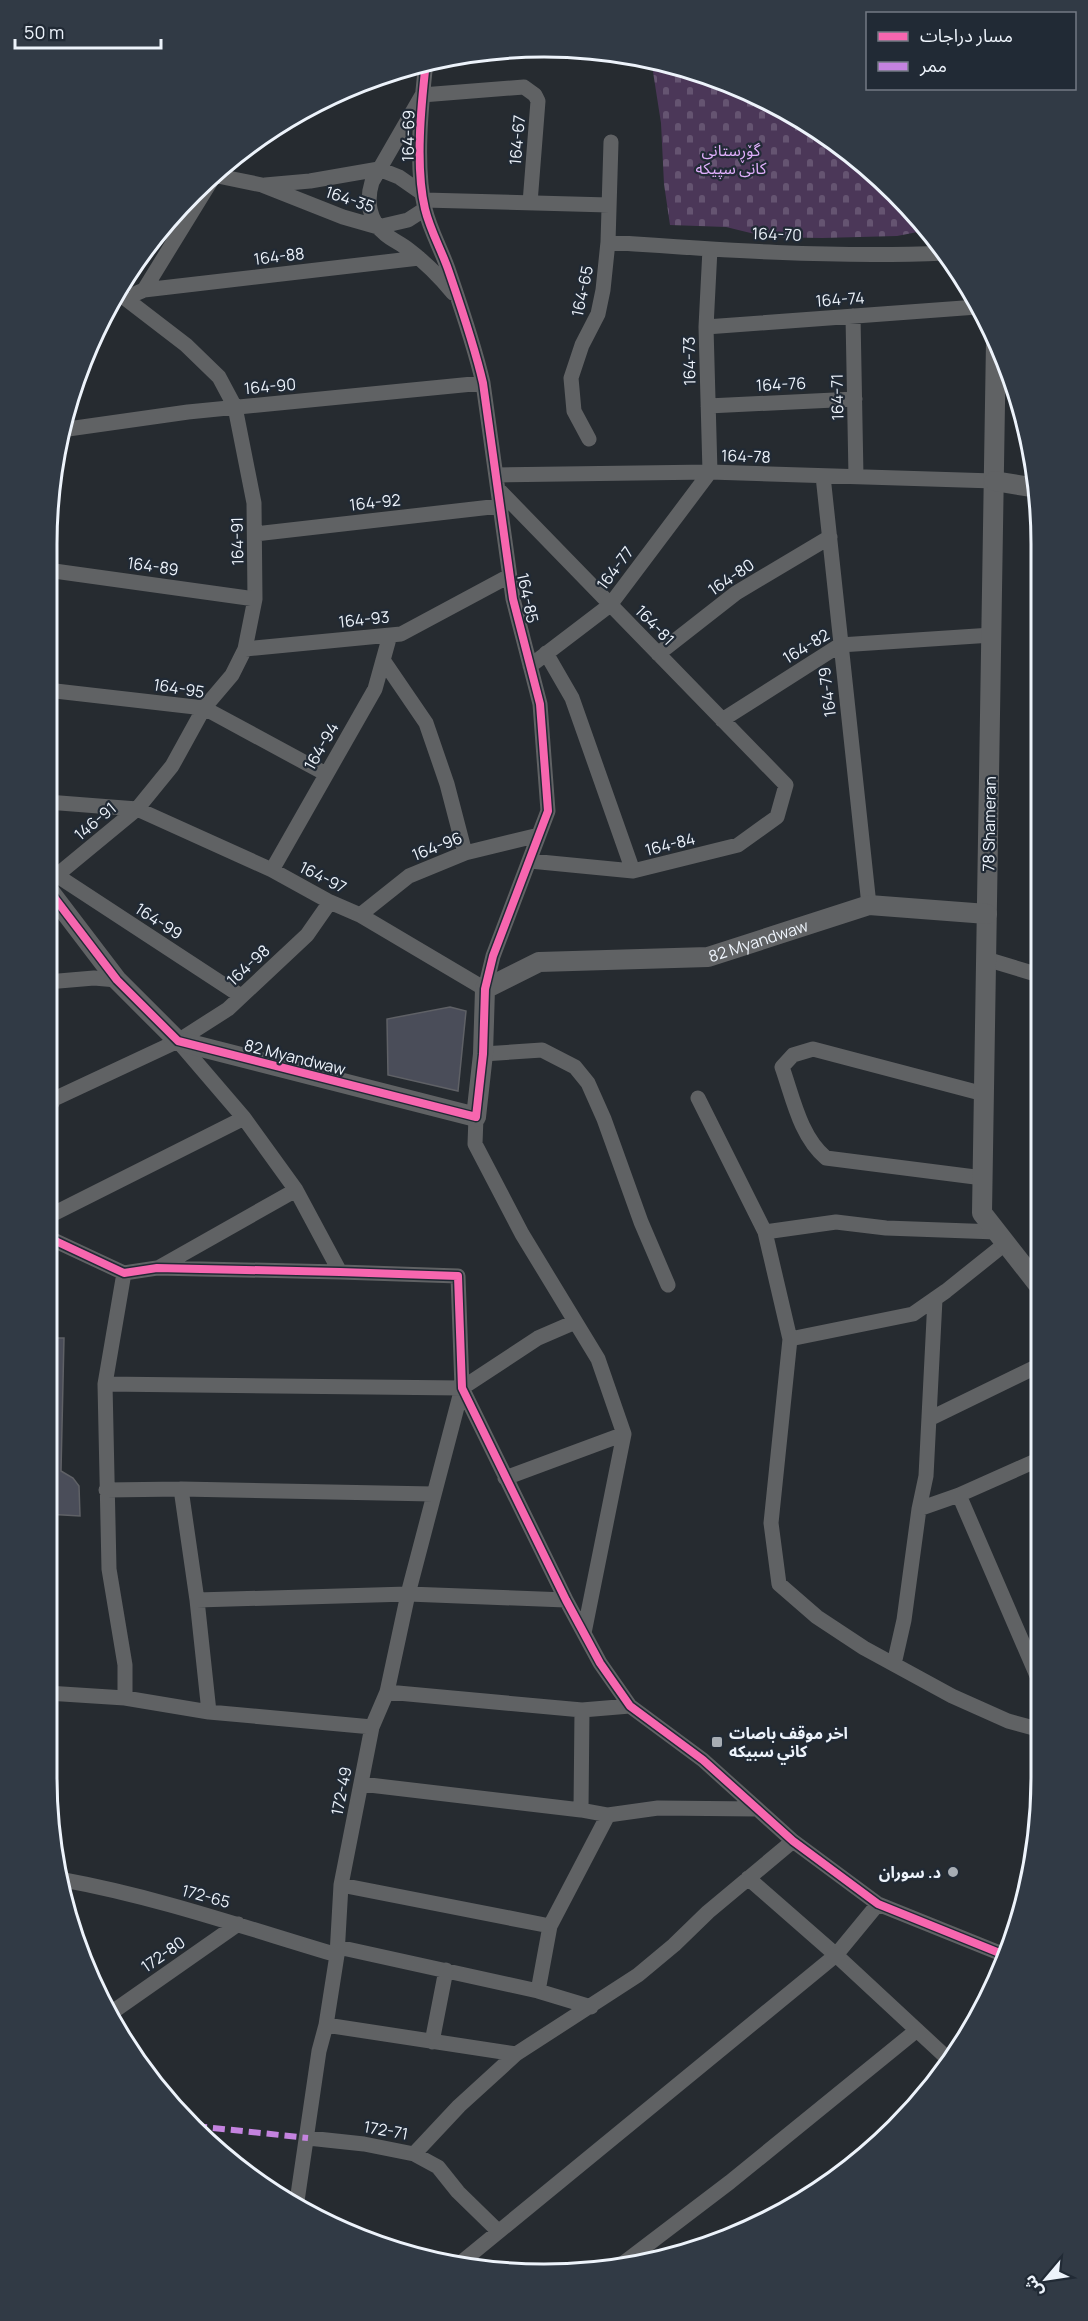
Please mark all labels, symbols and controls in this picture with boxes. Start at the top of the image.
scale bar [15,12,160,50]
legend [866,12,1076,90]
text: 50 m [24,20,64,44]
text: مسار دراجات [920,23,1013,47]
text: ممر [919,53,947,77]
street label: 164-69 [397,110,419,162]
street label: 164-67 [504,114,530,166]
park label: گۆڕستانی کانی سپیکە [696,139,767,179]
street label: 164-35 [323,180,377,218]
street label: 164-70 [752,222,802,246]
street label: 164-88 [252,242,306,270]
street label: 164-65 [566,264,598,318]
street label: 164-74 [815,286,865,312]
street label: 164-73 [678,336,700,386]
street label: 164-76 [755,372,807,396]
street label: 164-90 [243,373,297,399]
street label: 164-71 [826,374,848,420]
street label: 164-78 [721,444,771,468]
street label: 164-92 [348,488,402,516]
street label: 164-91 [226,517,248,565]
street label: 164-77 [592,542,638,594]
street label: 164-89 [126,552,180,580]
street label: 164-80 [704,554,758,600]
street label: 164-85 [512,571,544,625]
street label: 164-81 [630,600,680,650]
street label: 164-93 [337,605,391,633]
street label: 164-82 [779,624,833,668]
street label: 164-79 [813,666,841,718]
street label: 164-95 [152,673,206,703]
street label: 164-94 [299,718,343,774]
street label: 78 Shameran [977,776,1001,872]
street label: 146-91 [69,797,121,845]
street label: 164-96 [409,826,465,866]
street label: 164-84 [643,827,697,861]
street label: 164-97 [296,856,350,898]
street label: 164-99 [131,898,187,944]
street label: 82 Myandwaw [705,914,811,967]
street label: 164-98 [222,939,274,991]
street label: 82 Myandwaw [242,1034,348,1080]
place label: اخر موقف باصات كاني سبيكه [729,1722,848,1765]
marker: اخر موقف باصات كاني سبيكه [710,1735,724,1749]
street label: 172-49 [325,1765,357,1817]
place label: د. سوران [879,1861,941,1883]
marker: د. سوران [946,1865,960,1879]
street label: 172-65 [179,1879,233,1913]
street label: 172-80 [137,1931,189,1977]
street label: 172-71 [362,2115,410,2145]
north arrow [1016,2249,1076,2309]
text: ش [1018,2271,1048,2301]

